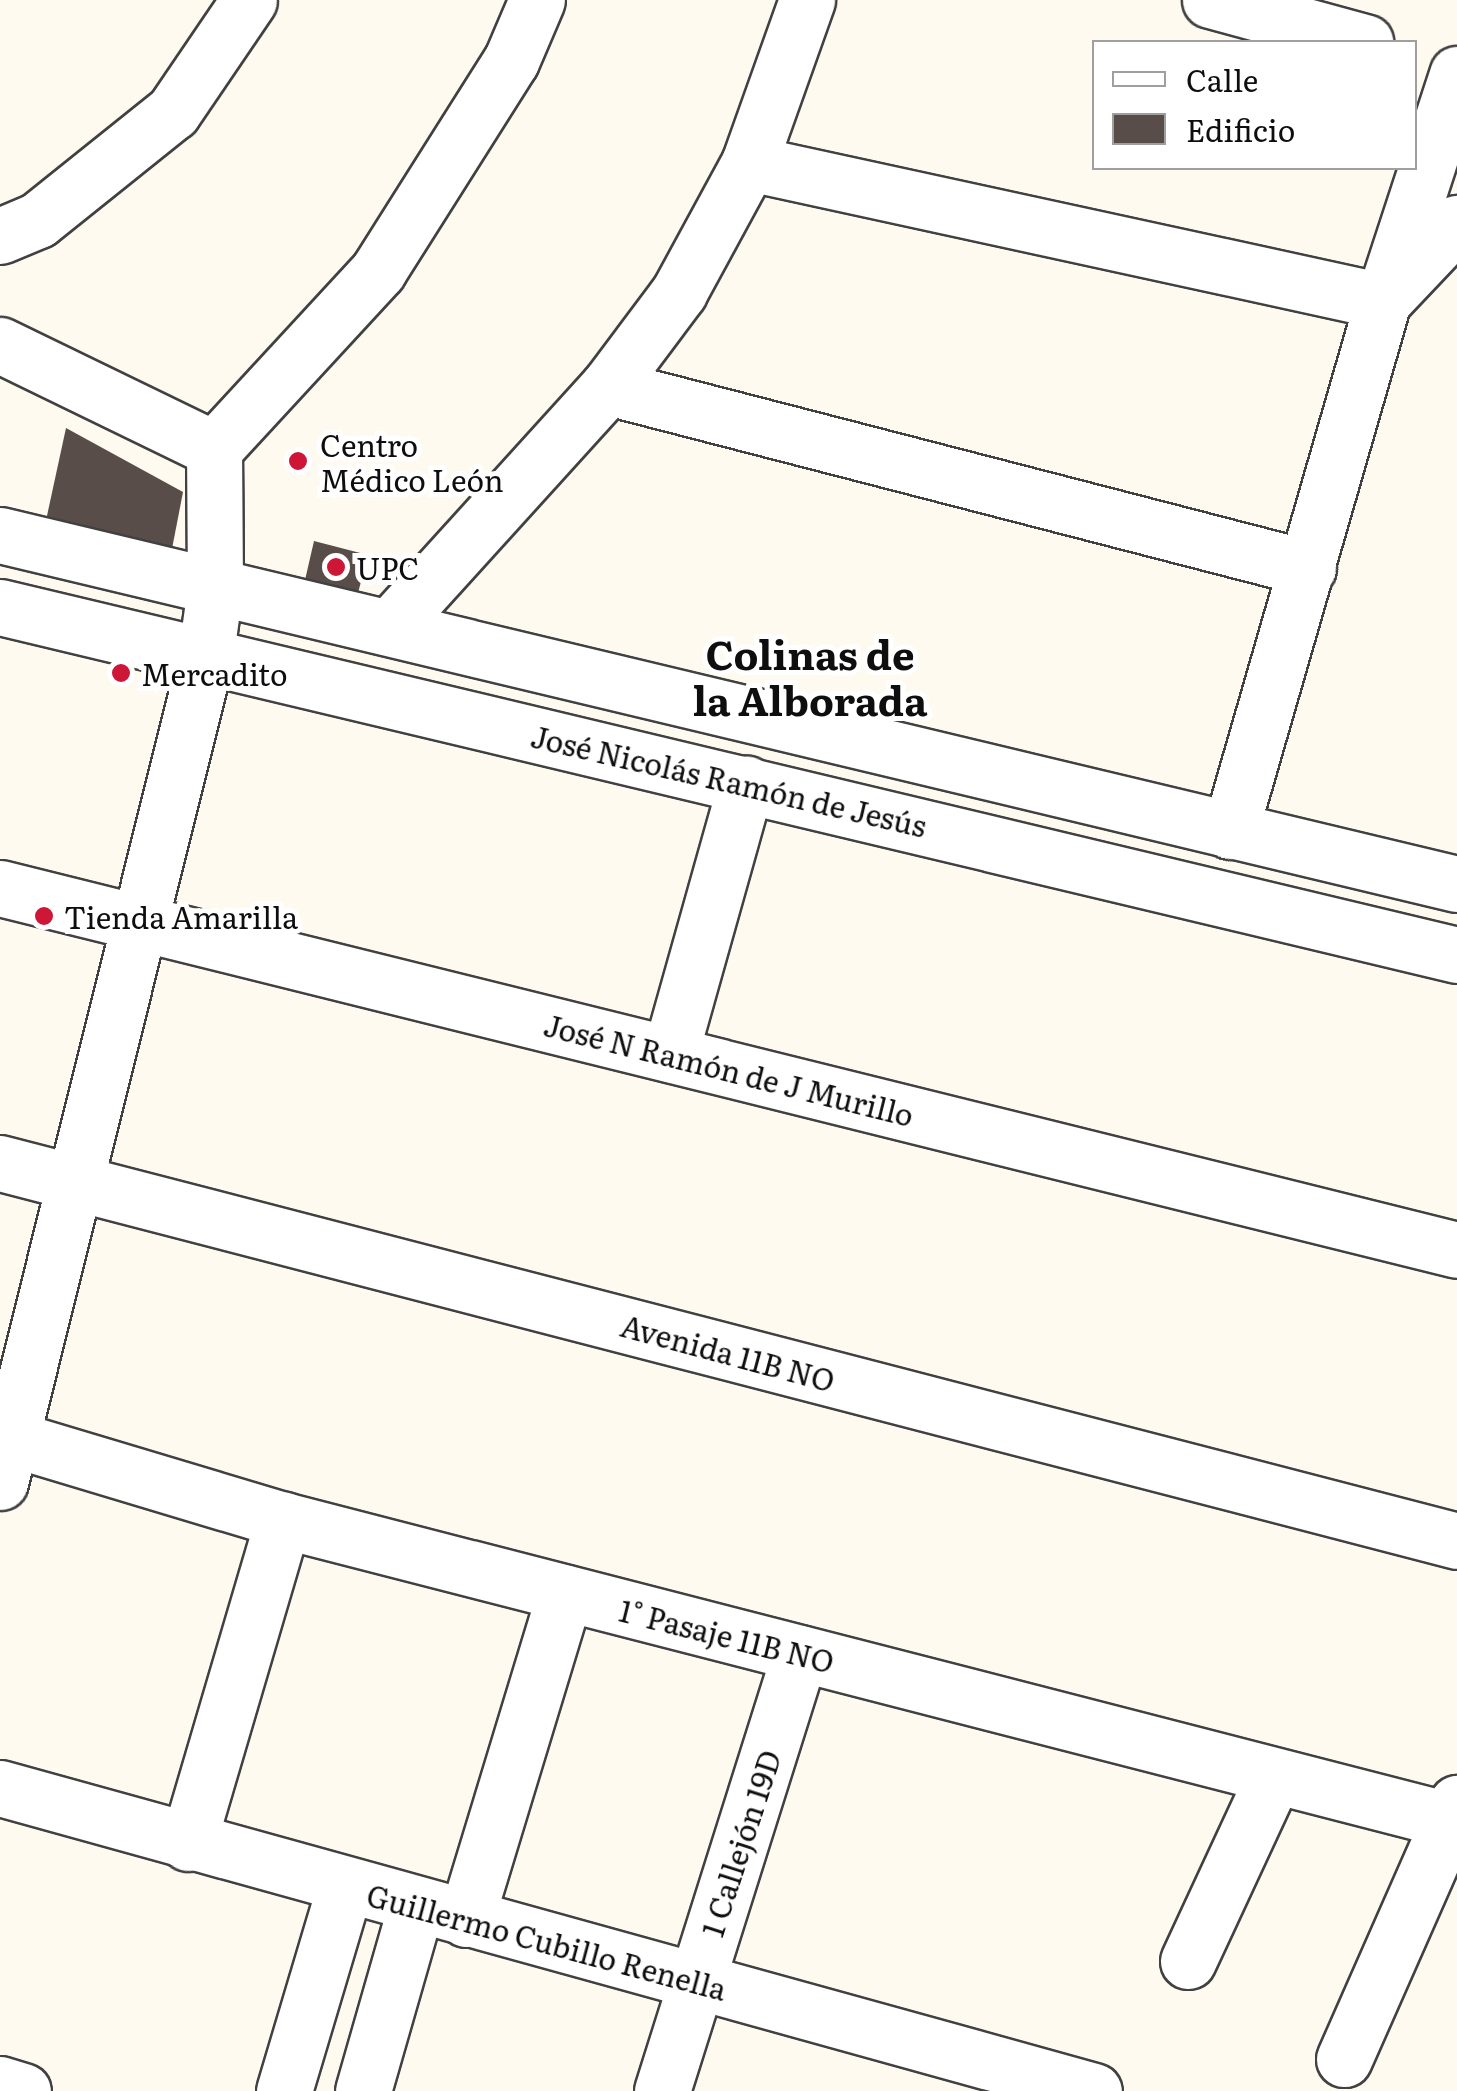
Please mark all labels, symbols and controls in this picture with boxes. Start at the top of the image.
legend [1092,40,1417,170]
text: Calle [1186,57,1258,101]
text: Edificio [1186,107,1295,151]
place label: Centro Médico León [320,426,504,496]
marker: Centro Médico León [285,448,311,474]
place label: UPC [356,549,419,585]
marker: UPC [325,556,347,578]
district label: Colinas de la Alborada [693,629,927,723]
place label: Mercadito [141,655,288,691]
marker: Mercadito [110,662,132,684]
street label: José Nicolás Ramón de Jesús [528,717,930,843]
place label: Tienda Amarilla [64,898,298,934]
marker: Tienda Amarilla [33,905,55,927]
street label: José N Ramón de J Murillo [541,1006,917,1132]
street label: Avenida 11B NO [617,1306,839,1398]
street label: 1° Pasaje 11B NO [616,1591,838,1679]
street label: 1 Callejón 19D [693,1745,787,1941]
street label: Guillermo Cubillo Renella [363,1876,731,2006]

